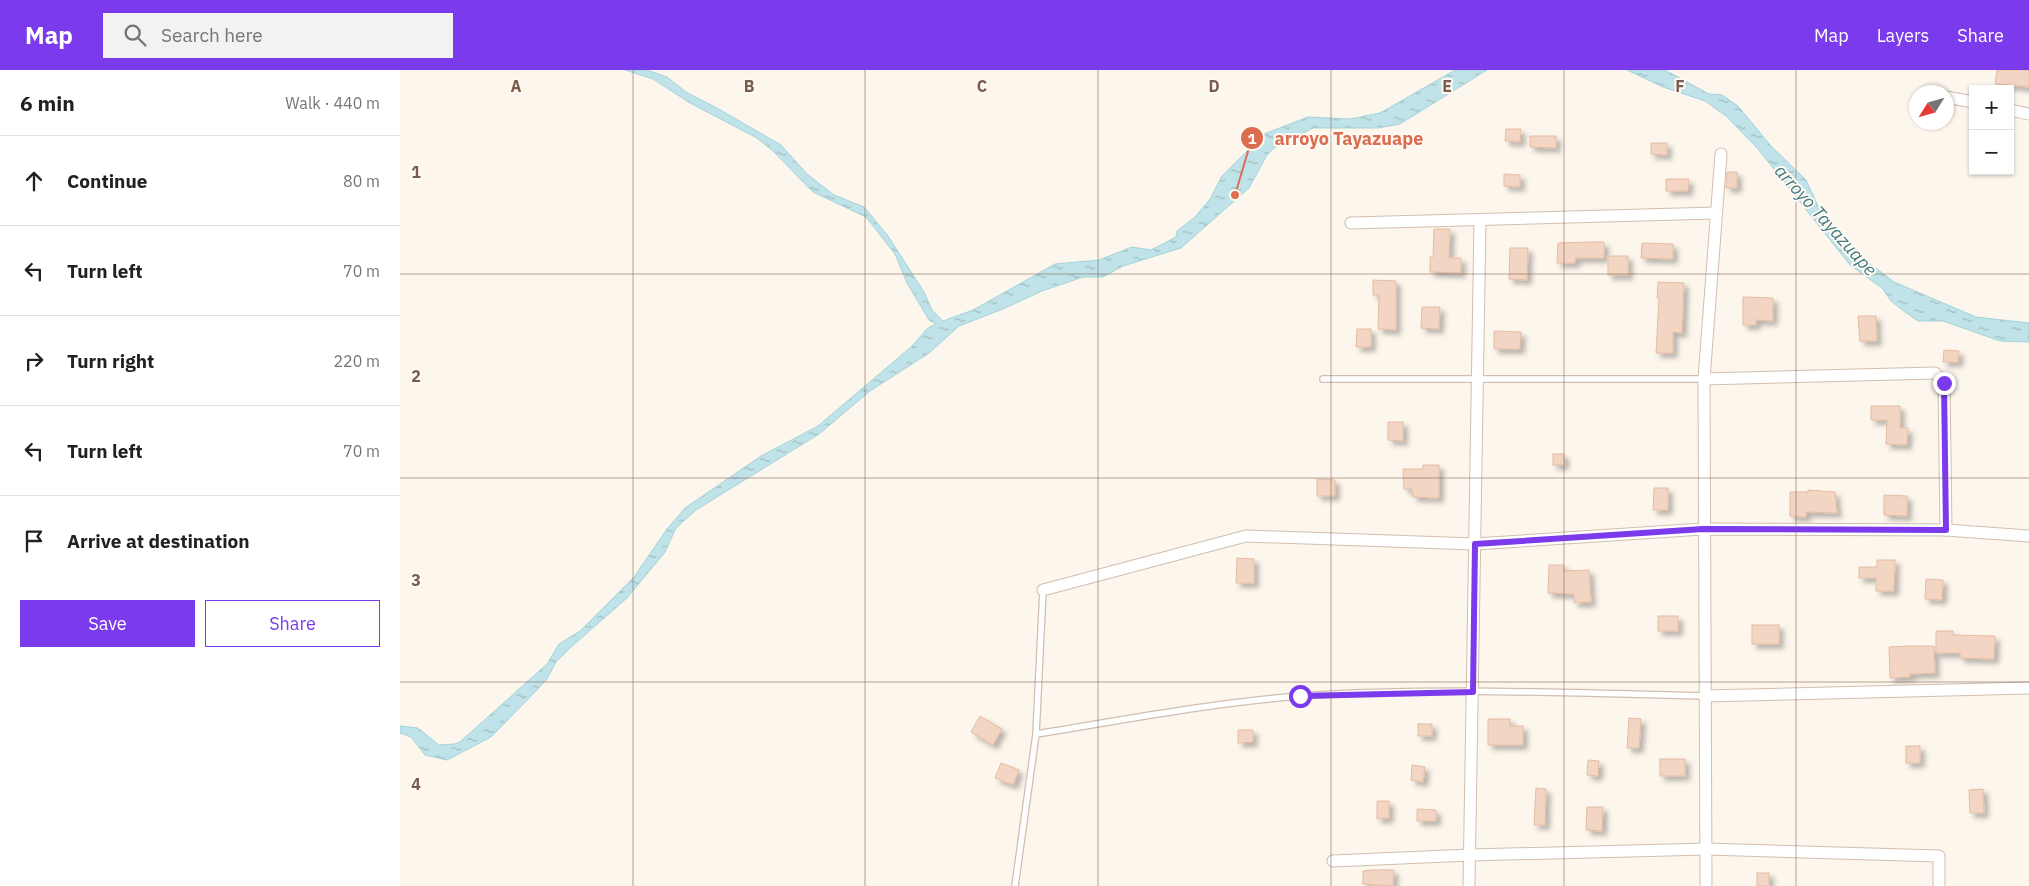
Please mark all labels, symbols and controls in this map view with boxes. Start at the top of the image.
search box [103,13,453,58]
text: Map [25,19,73,51]
icon: search [121,21,149,49]
text: Search here [161,23,263,47]
text: Map [1814,24,1849,47]
text: Layers [1877,24,1929,47]
text: Share [1957,24,2004,47]
text: A [511,76,522,96]
text: B [744,76,755,96]
text: C [977,76,987,96]
text: D [1208,76,1220,96]
text: E [1442,76,1452,96]
text: F [1675,76,1685,96]
north arrow [1909,85,1954,130]
map controls [1969,85,2014,175]
button: + [1969,85,2014,130]
text: 6 min [20,89,75,117]
text: Walk · 440 m [285,93,380,113]
callout: arroyo Tayazuape [1240,122,1433,155]
text: arroyo Tayazuape [1275,127,1423,150]
text: 1 [1247,129,1257,148]
button: − [1969,130,2014,175]
water label: arroyo Tayazuape [1770,159,1882,281]
text: 1 [411,162,421,182]
icon: ahead [20,167,48,195]
text: Continue [67,169,147,193]
text: 80 m [343,171,380,191]
icon: left [20,257,48,285]
text: Turn left [67,259,143,283]
text: 70 m [343,261,380,281]
icon: right [20,347,48,375]
text: Turn right [67,349,154,373]
text: 220 m [333,351,380,371]
text: 2 [411,366,421,386]
route end [1933,372,1956,395]
icon: left [20,437,48,465]
text: Turn left [67,439,143,463]
text: 70 m [343,441,380,461]
icon: arrive [20,527,48,555]
text: Arrive at destination [67,529,250,553]
text: 3 [411,570,421,590]
button: Save [20,600,195,647]
button: Share [205,600,380,647]
route start [1289,685,1312,708]
text: 4 [411,774,421,794]

